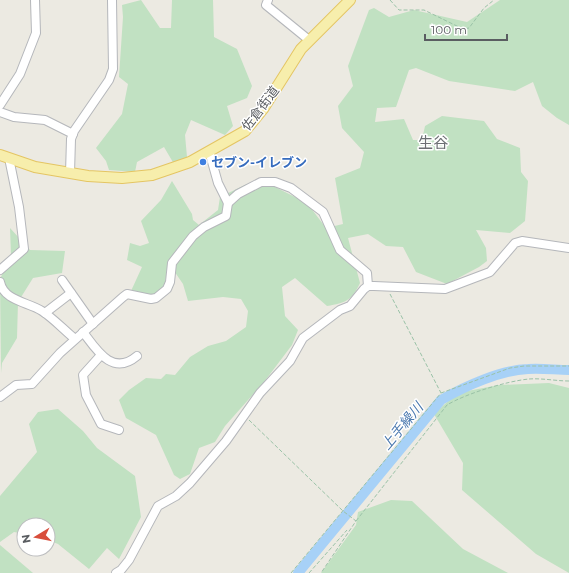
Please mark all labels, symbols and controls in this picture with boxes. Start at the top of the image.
scale bar [425,16,507,42]
text: 100 m [431,22,467,37]
street label: 佐倉街道 [238,82,282,134]
district label: 生谷 [418,133,448,152]
place label: セブン-イレブン [211,154,307,170]
marker: セブン-イレブン [198,157,208,167]
water label: 上手繰川 [377,397,428,453]
north arrow [16,517,56,557]
text: N [18,533,34,544]

